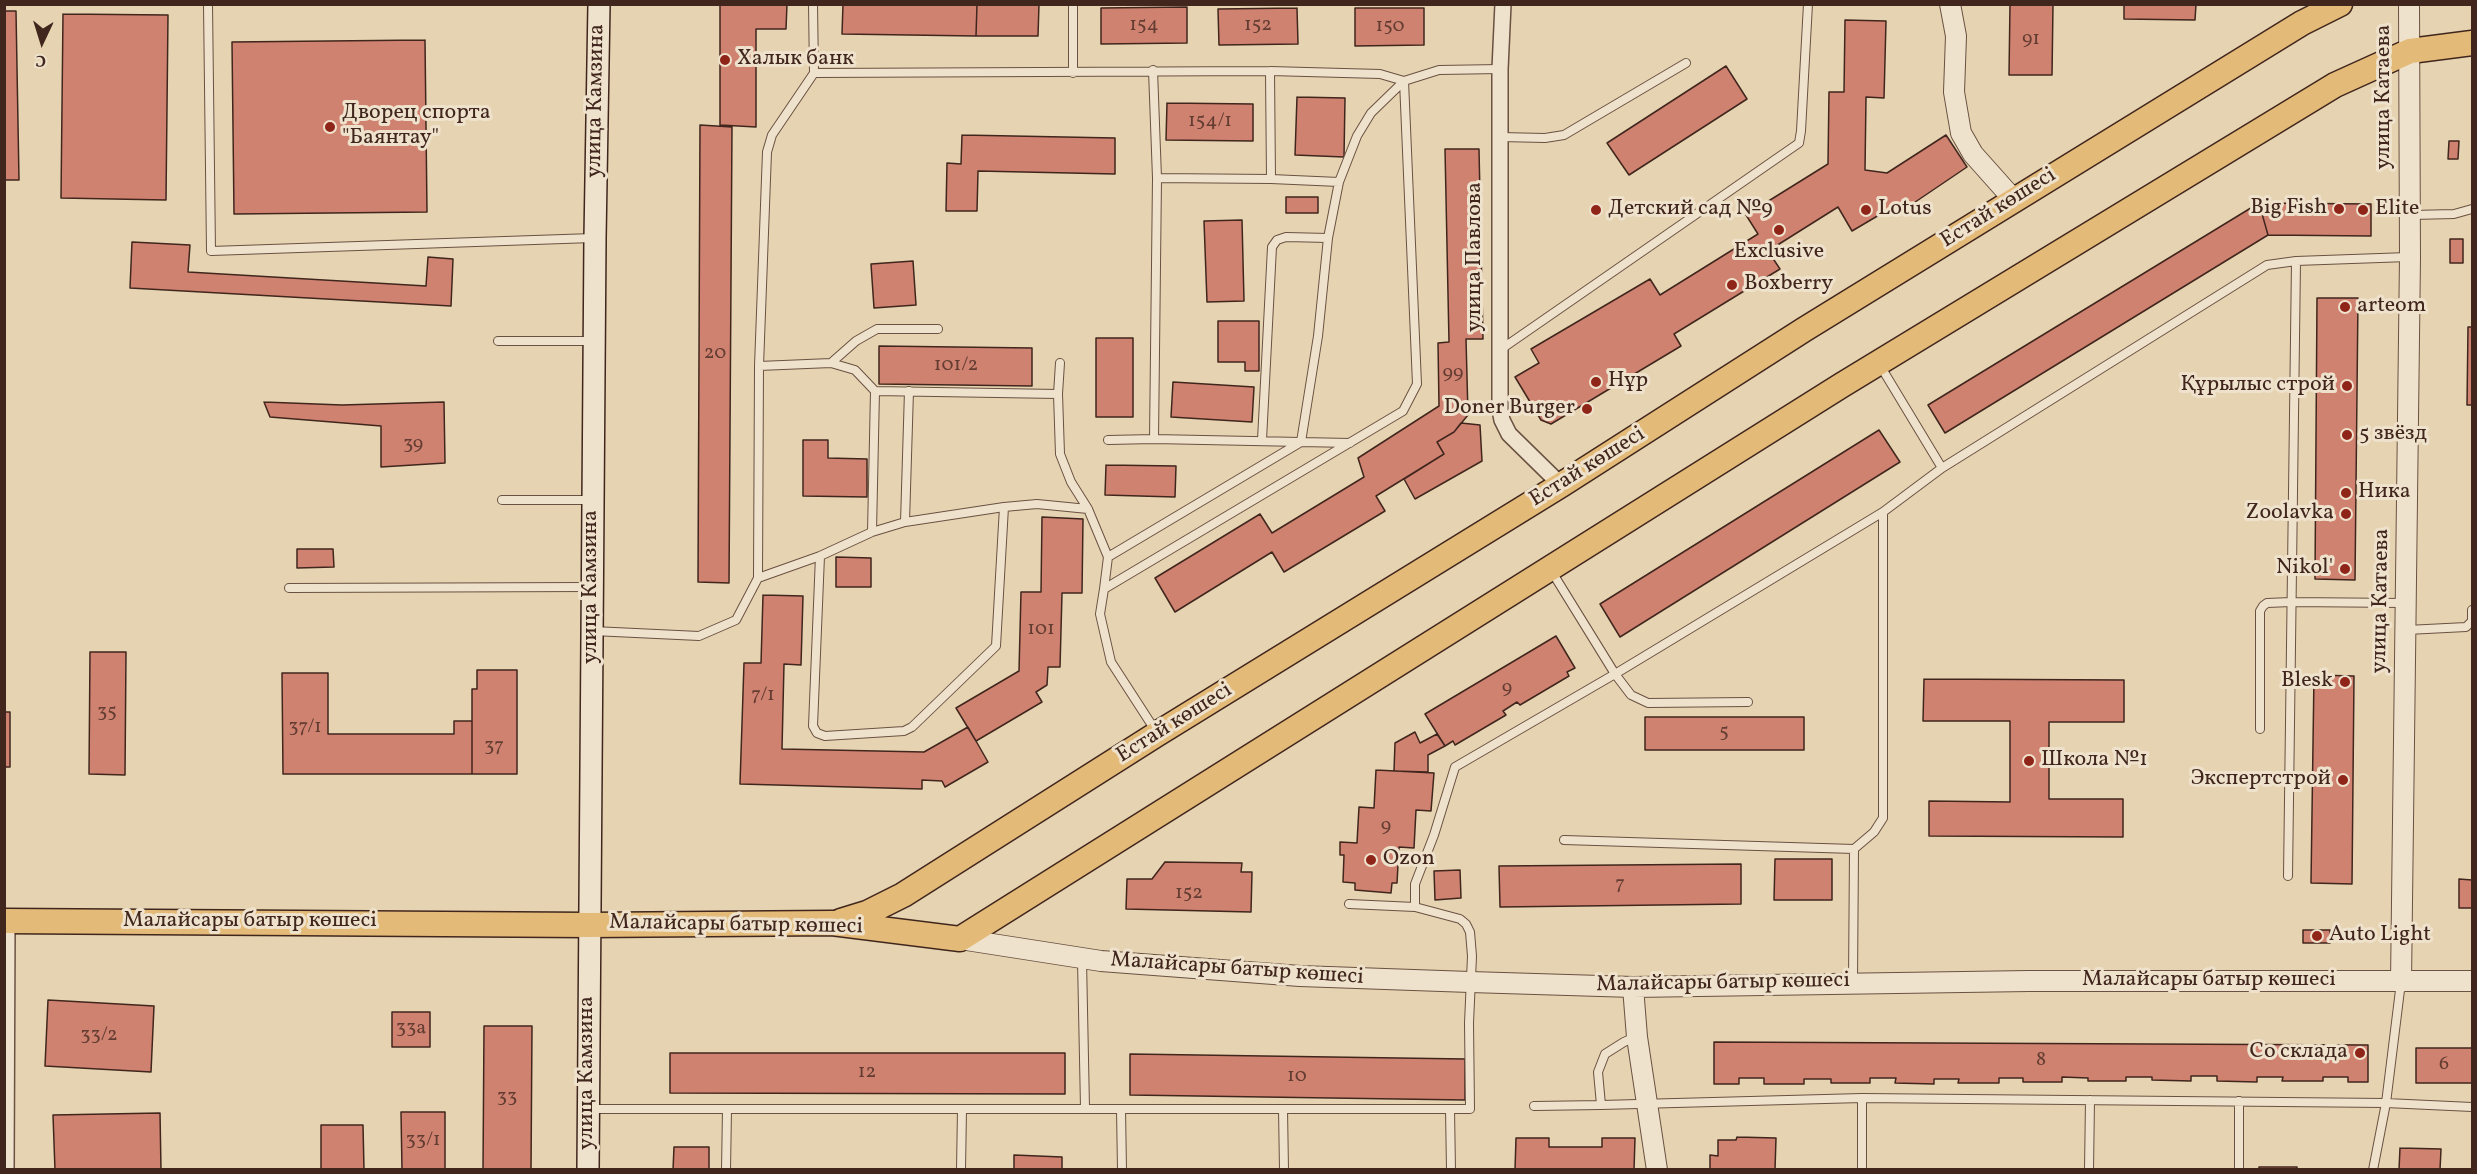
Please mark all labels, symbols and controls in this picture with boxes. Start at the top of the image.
north arrow [12,12,72,72]
house number: 154 [1129,14,1159,38]
house number: 152 [1244,14,1272,38]
house number: 150 [1376,15,1404,39]
street label: улица Камзина [582,24,612,178]
street label: улица Катаева [2372,24,2398,170]
house number: 91 [2022,28,2040,52]
place label: Халык банк [737,47,854,73]
text: С [35,49,47,71]
marker: Халык банк [718,53,732,67]
place label: Дворец спорта "Баянтау" [342,101,491,152]
house number: 154/1 [1188,110,1232,134]
marker: Дворец спорта "Баянтау" [323,120,337,134]
street label: Естай көшесі [1936,163,2062,255]
street label: улица Павлова [1463,182,1489,332]
place label: Big Fish [2250,196,2327,222]
place label: Детский сад №9 [1608,197,1773,223]
place label: Lotus [1878,197,1932,223]
place label: Elite [2375,197,2419,223]
marker: Big Fish [2332,202,2346,216]
marker: Детский сад №9 [1589,203,1603,217]
marker: Lotus [1859,203,1873,217]
marker: Elite [2356,203,2370,217]
marker: Exclusive [1772,223,1786,237]
place label: Exclusive [1734,240,1824,266]
place label: Boxberry [1744,272,1833,298]
marker: Boxberry [1725,278,1739,292]
place label: arteom [2357,294,2426,320]
marker: arteom [2338,300,2352,314]
house number: 20 [704,342,726,366]
house number: 101/2 [934,354,978,378]
house number: 99 [1443,362,1463,386]
place label: Нұр [1608,369,1648,395]
place label: Құрылыс строй [2181,373,2335,399]
marker: Нұр [1589,375,1603,389]
marker: Құрылыс строй [2340,379,2354,393]
place label: Doner Burger [1444,396,1575,422]
marker: Doner Burger [1580,402,1594,416]
street label: Естай көшесі [1525,422,1651,514]
place label: 5 звёзд [2359,422,2427,448]
marker: 5 звёзд [2340,428,2354,442]
house number: 39 [403,433,423,457]
place label: Ника [2358,480,2411,506]
marker: Ника [2339,486,2353,500]
place label: Zoolavka [2245,501,2334,527]
marker: Zoolavka [2339,507,2353,521]
street label: улица Камзина [579,510,605,664]
street label: улица Катаева [2368,528,2396,674]
place label: Nikol' [2276,556,2333,582]
marker: Nikol' [2338,562,2352,576]
house number: 101 [1027,618,1055,642]
place label: Blesk [2281,669,2333,695]
marker: Blesk [2338,675,2352,689]
house number: 9 [1502,677,1512,701]
street label: Естай көшесі [1112,678,1238,770]
house number: 7/1 [751,684,775,708]
house number: 35 [97,701,117,725]
house number: 37/1 [288,716,322,740]
house number: 5 [1719,721,1729,745]
house number: 37 [484,735,504,759]
place label: Школа №1 [2041,748,2148,774]
marker: Школа №1 [2022,754,2036,768]
place label: Экспертстрой [2191,767,2331,793]
marker: Экспертстрой [2336,773,2350,787]
house number: 9 [1381,815,1391,839]
place label: Ozon [1383,847,1435,873]
marker: Ozon [1364,853,1378,867]
house number: 7 [1615,873,1625,897]
house number: 152 [1175,882,1203,906]
street label: Малайсары батыр көшесі [123,909,377,935]
street label: Малайсары батыр көшесі [609,911,863,941]
place label: Auto Light [2329,923,2431,949]
marker: Auto Light [2310,929,2324,943]
street label: Малайсары батыр көшесі [1109,948,1365,992]
street label: Малайсары батыр көшесі [2082,968,2336,994]
street label: Малайсары батыр көшесі [1596,969,1850,999]
street label: улица Камзина [575,996,601,1150]
house number: 33а [396,1017,426,1041]
house number: 33/2 [80,1024,118,1048]
place label: Со склада [2250,1040,2348,1066]
marker: Со склада [2353,1046,2367,1060]
house number: 8 [2036,1049,2046,1073]
house number: 6 [2439,1053,2449,1077]
house number: 12 [858,1061,876,1085]
house number: 10 [1287,1065,1307,1089]
house number: 33 [497,1086,517,1110]
house number: 33/1 [406,1129,440,1153]

